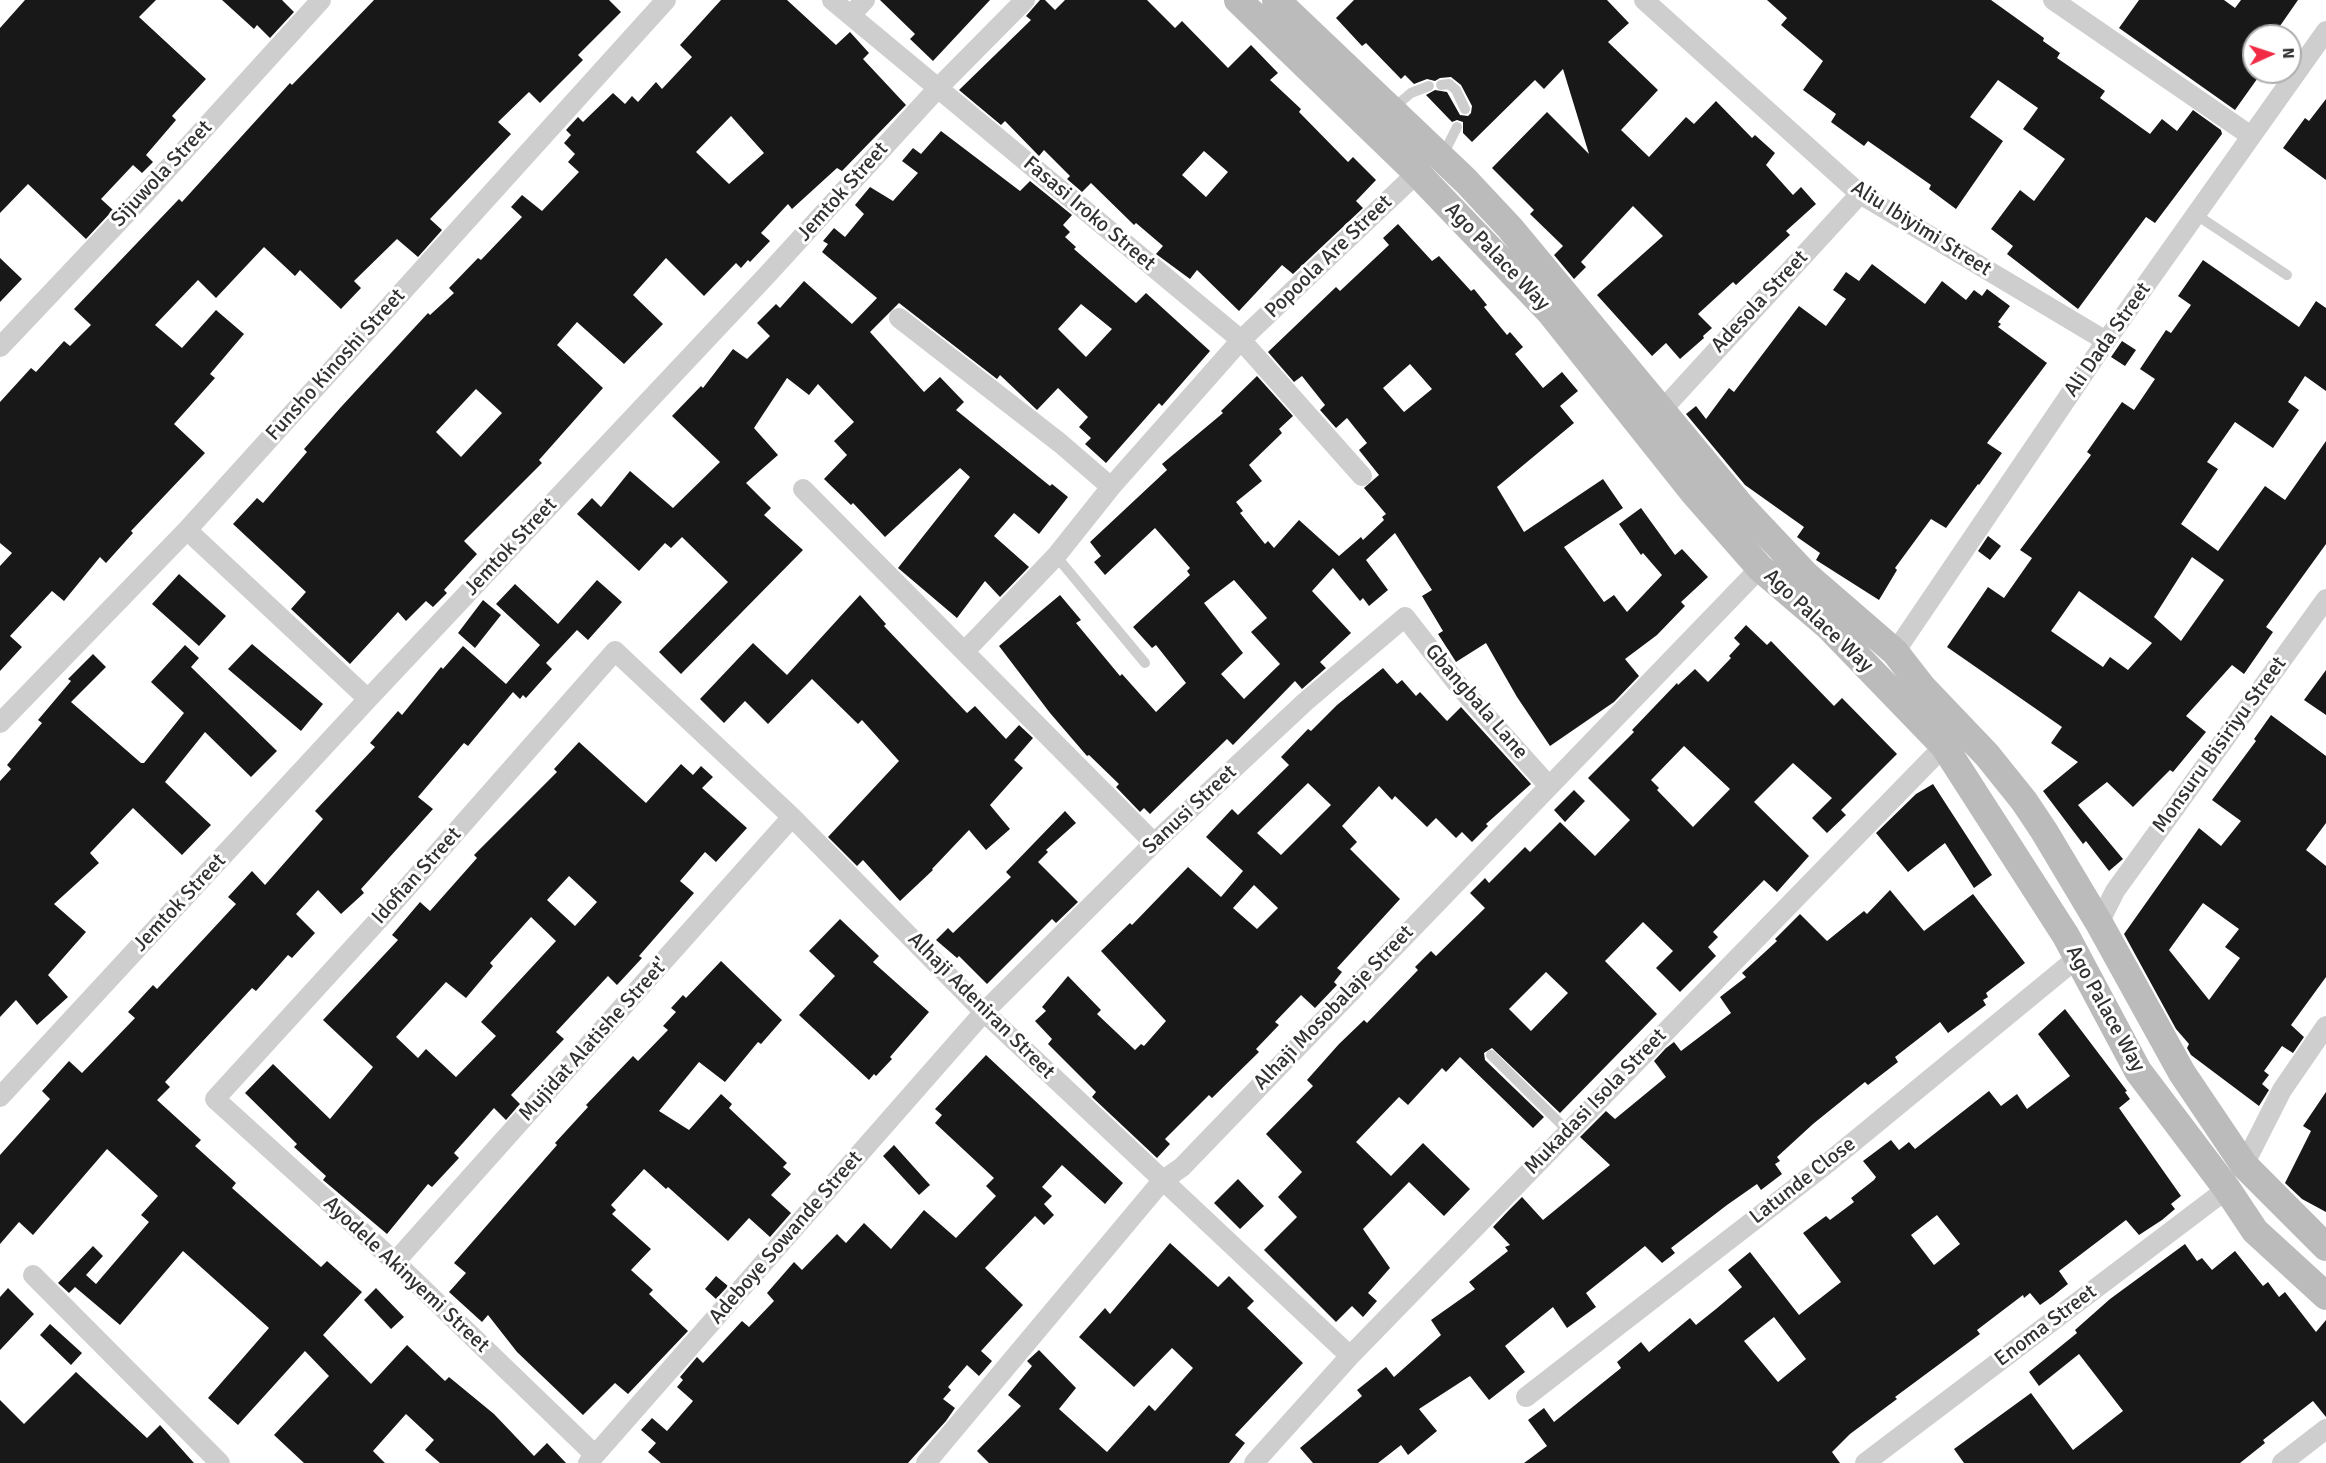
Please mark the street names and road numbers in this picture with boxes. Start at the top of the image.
street label: Sijuwola Street [106,115,218,233]
street label: Jemtok Street [792,137,894,247]
street label: Fasasi Iroko Street [1018,151,1160,277]
street label: Aliu Ibiyimi Street [1846,176,1996,282]
street label: Popoola Are Street [1260,190,1398,324]
street label: Ago Palace Way [1439,198,1555,316]
street label: Adesola Street [1706,246,1814,358]
street label: Ali Dada Street [2059,278,2157,402]
street label: Funsho Kinoshi Street [261,284,411,446]
street label: Jemtok Street [459,493,563,601]
street label: Ago Palace Way [1758,564,1878,678]
street label: Gbangbala Lane [1419,639,1533,765]
street label: Monsuru Bisiriyu Street [2148,652,2292,838]
street label: Sanusi Street [1138,760,1242,860]
street label: Idofian Street [367,822,467,930]
street label: Jemtok Street [128,849,232,957]
street label: Alhaji Mosobalaje Street [1249,920,1419,1096]
street label: Alhaji Adeniran Street [902,927,1060,1085]
street label: Ago Palace Way [2060,942,2150,1076]
street label: Mujidat Alatishe Street' [514,953,674,1127]
street label: Mukadasi Isola Street [1520,1024,1672,1180]
street label: Latunde Close [1745,1132,1861,1230]
street label: Adeboye Sowande Street [704,1146,868,1330]
street label: Ayodele Akinyemi Street [318,1192,494,1358]
street label: Enoma Street [1990,1280,2102,1372]

